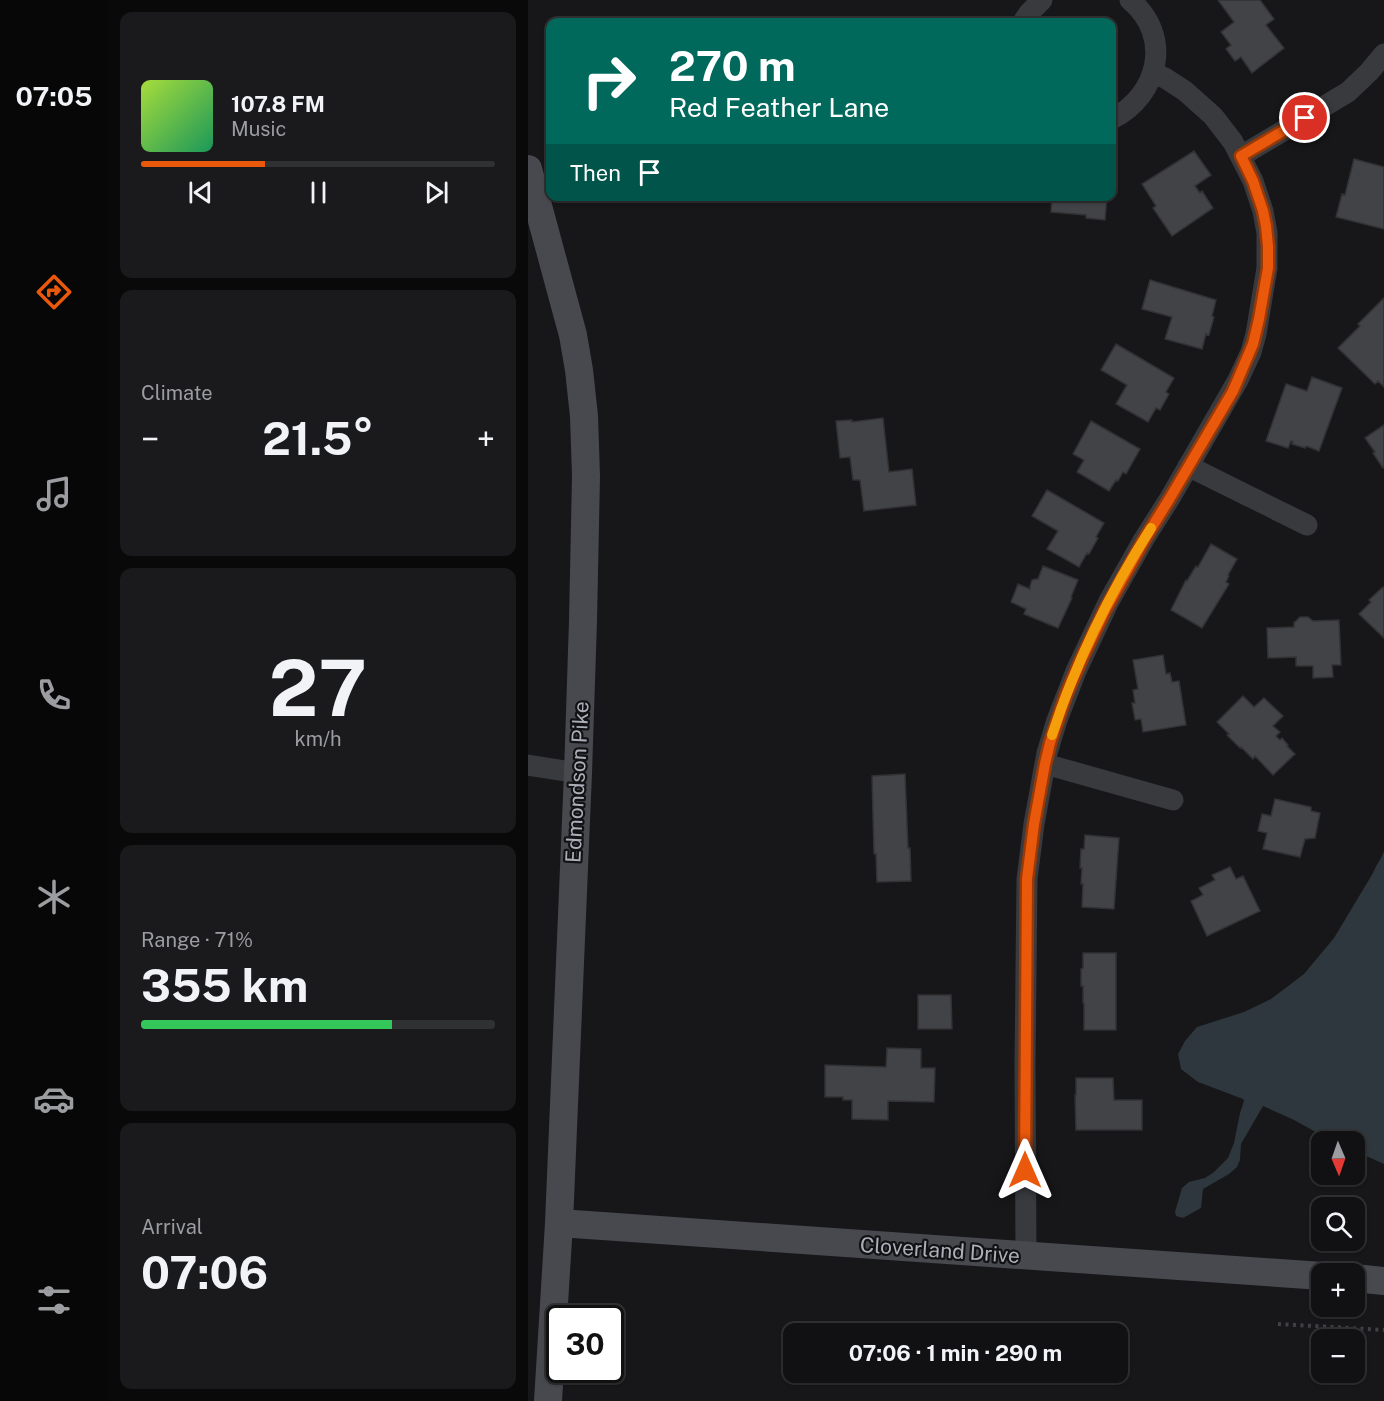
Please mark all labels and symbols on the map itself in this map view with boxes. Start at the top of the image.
pin [1279,92,1330,143]
street label: Edmondson Pike [560,701,594,863]
north arrow [1311,1131,1365,1185]
position arrow [993,1138,1057,1202]
street label: Cloverland Drive [859,1232,1021,1268]
speed limit sign: 30 [546,1305,624,1383]

